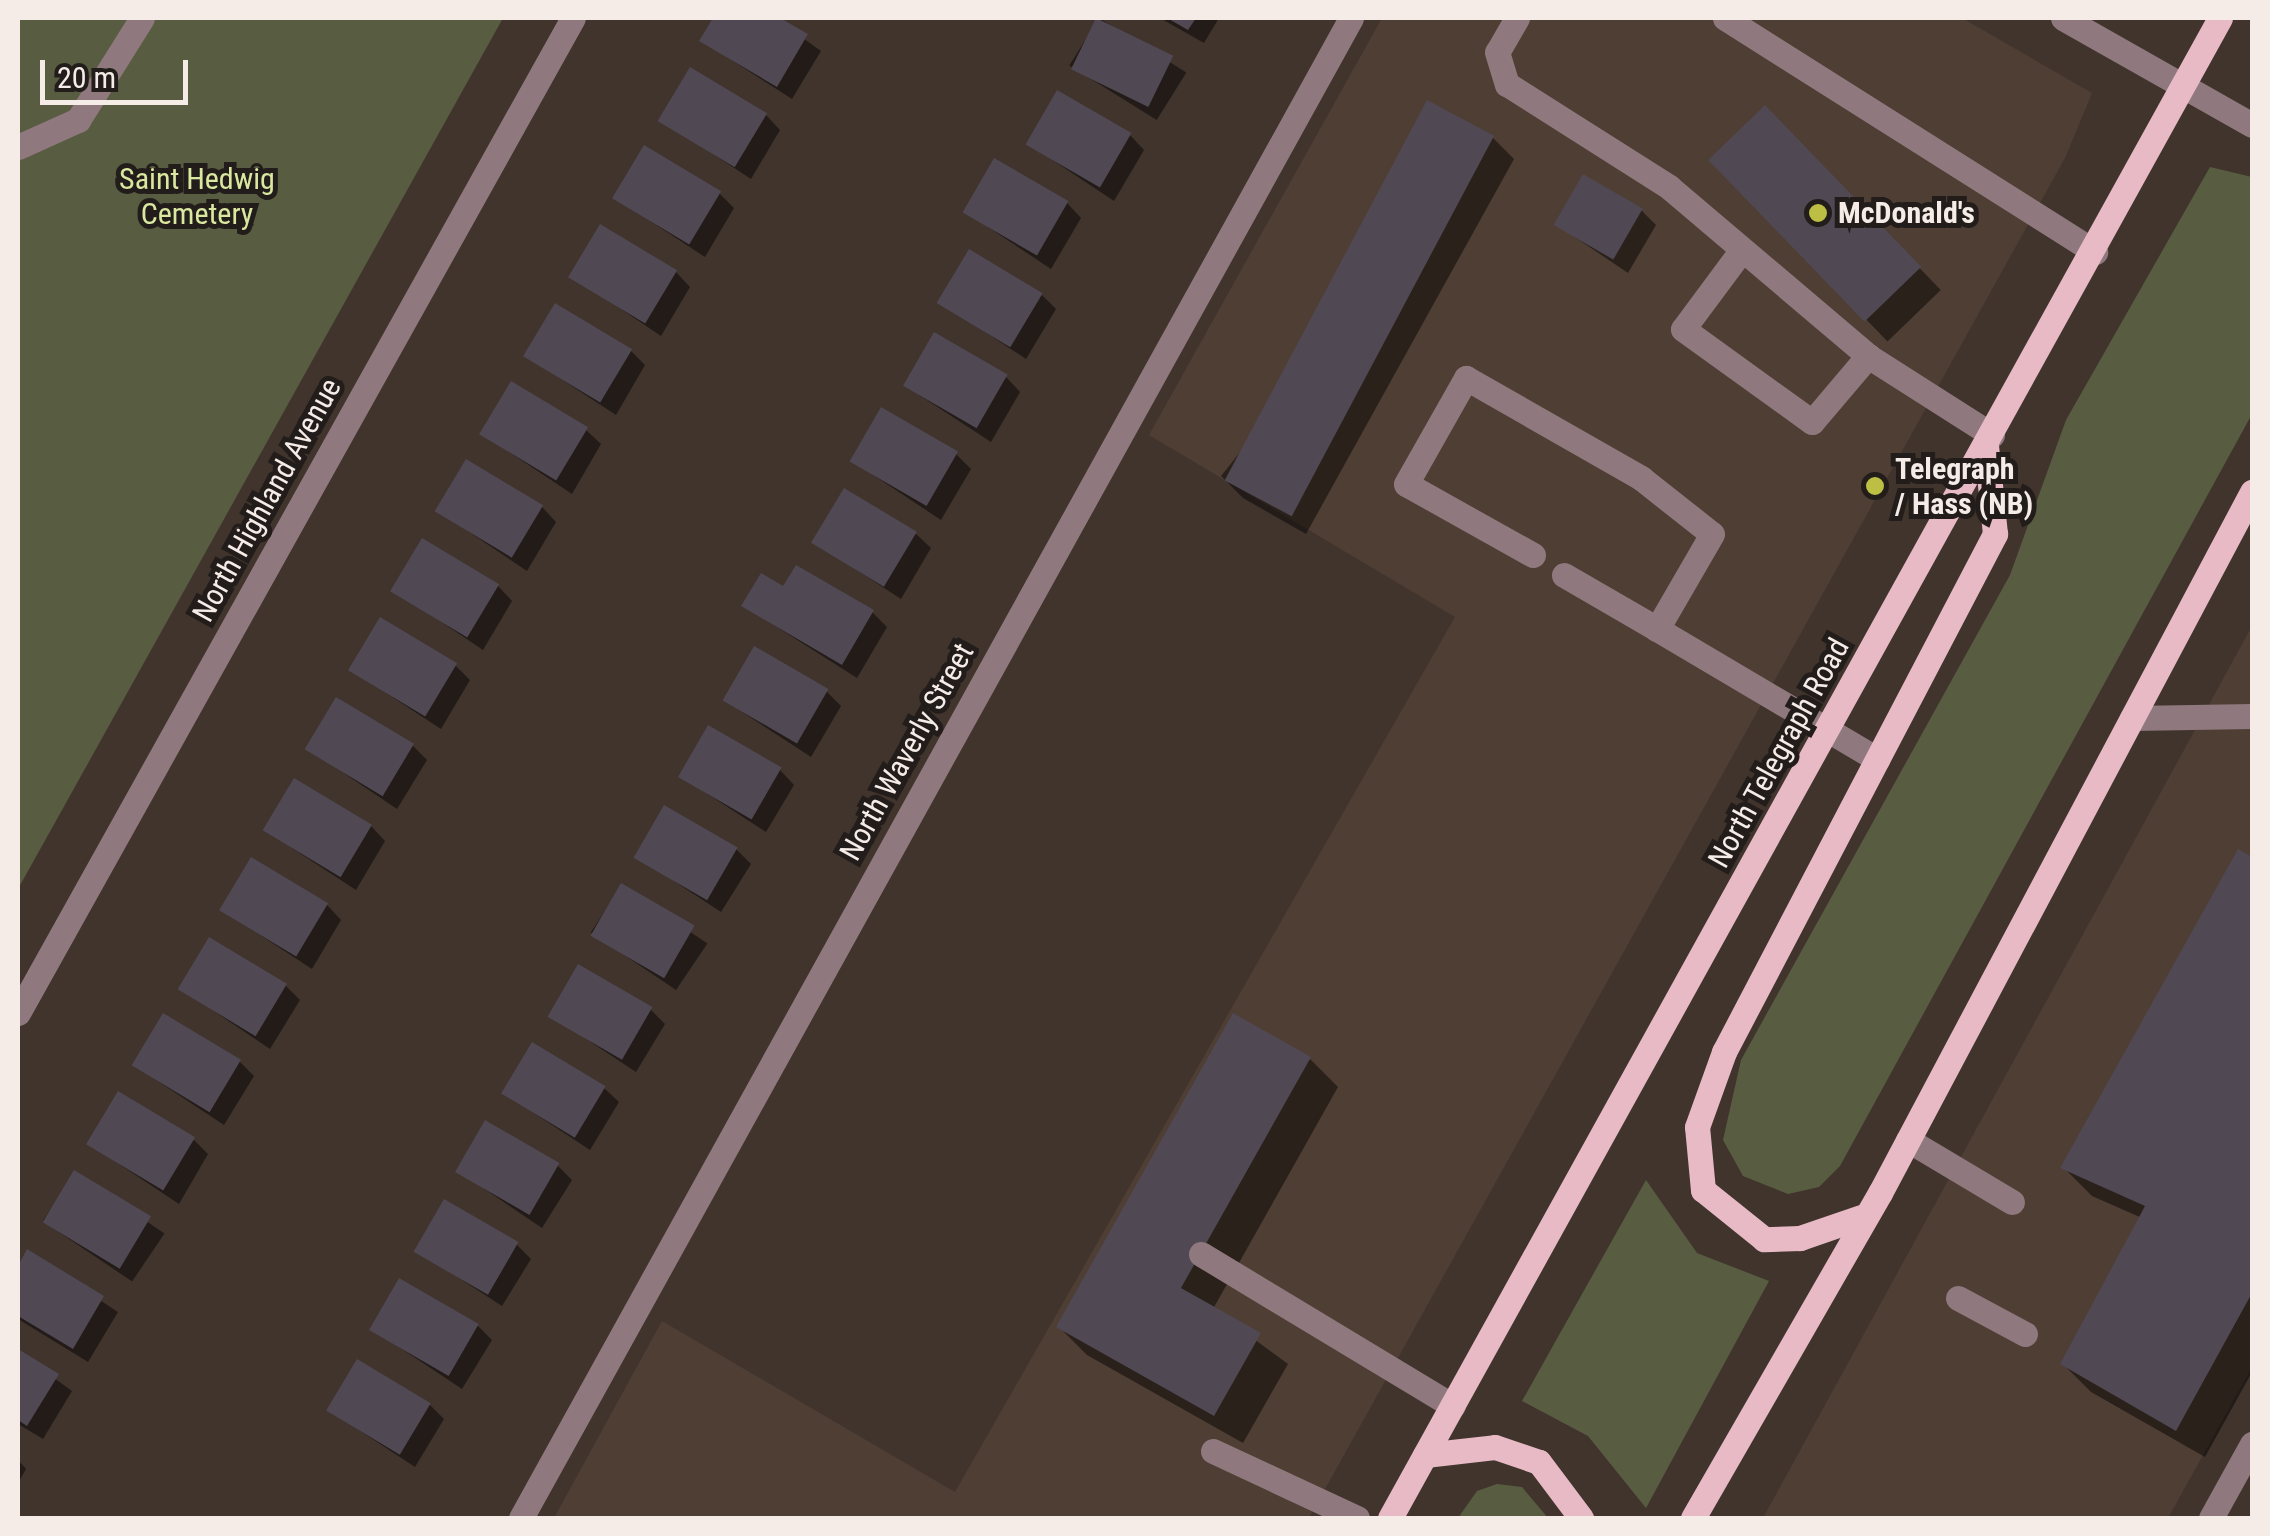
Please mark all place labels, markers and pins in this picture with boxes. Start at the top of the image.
place label: McDonald's [1838,195,1975,231]
marker: McDonald's [1807,202,1829,224]
place label: Telegraph / Hass (NB) [1895,451,2033,522]
marker: Telegraph / Hass (NB) [1864,475,1886,497]

